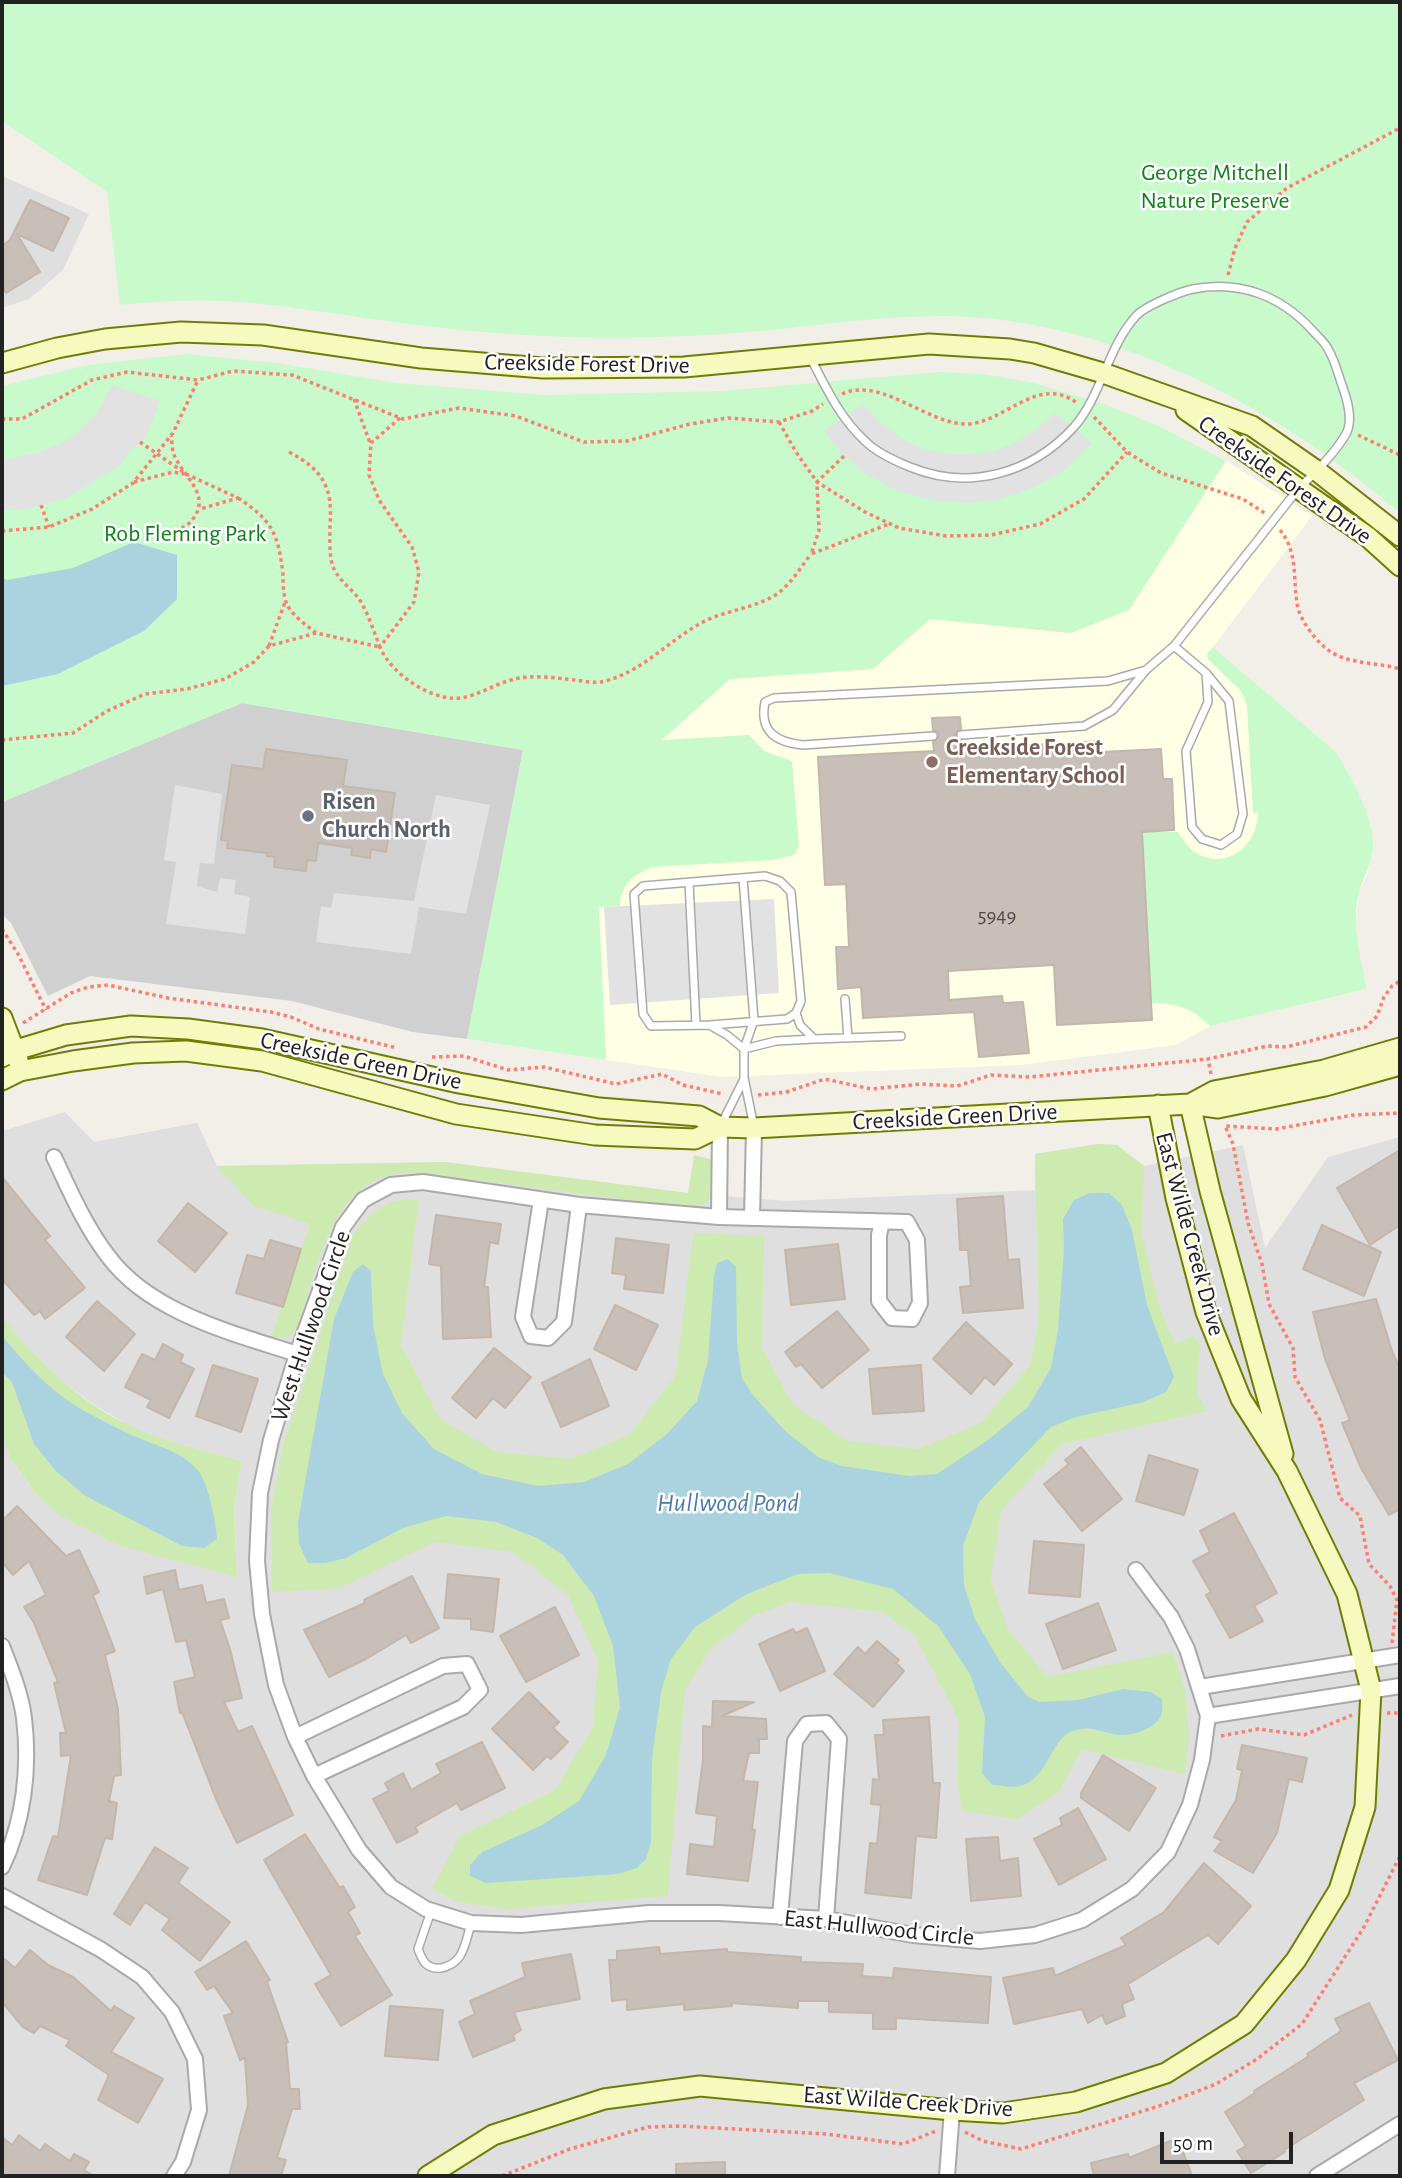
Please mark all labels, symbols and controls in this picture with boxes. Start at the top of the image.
park label: George Mitchell Nature Preserve [1140,159,1290,215]
street label: Creekside Forest Drive [484,348,690,380]
street label: Creekside Forest Drive [1193,409,1377,551]
park label: Rob Fleming Park [104,520,266,548]
place label: Creekside Forest Elementary School [946,734,1125,790]
marker: Creekside Forest Elementary School [924,754,940,770]
place label: Risen Church North [322,788,451,844]
marker: Risen Church North [300,808,316,824]
house number: 5949 [978,903,1016,929]
street label: Creekside Green Drive [258,1026,464,1096]
street label: Creekside Green Drive [852,1097,1058,1137]
street label: East Wilde Creek Drive [1149,1129,1231,1339]
street label: West Hullwood Circle [265,1227,357,1425]
water label: Hullwood Pond [657,1487,799,1519]
street label: East Hullwood Circle [783,1904,975,1952]
street label: East Wilde Creek Drive [802,2080,1014,2124]
scale bar [1164,2118,1297,2162]
text: 50 m [1173,2133,1213,2154]

